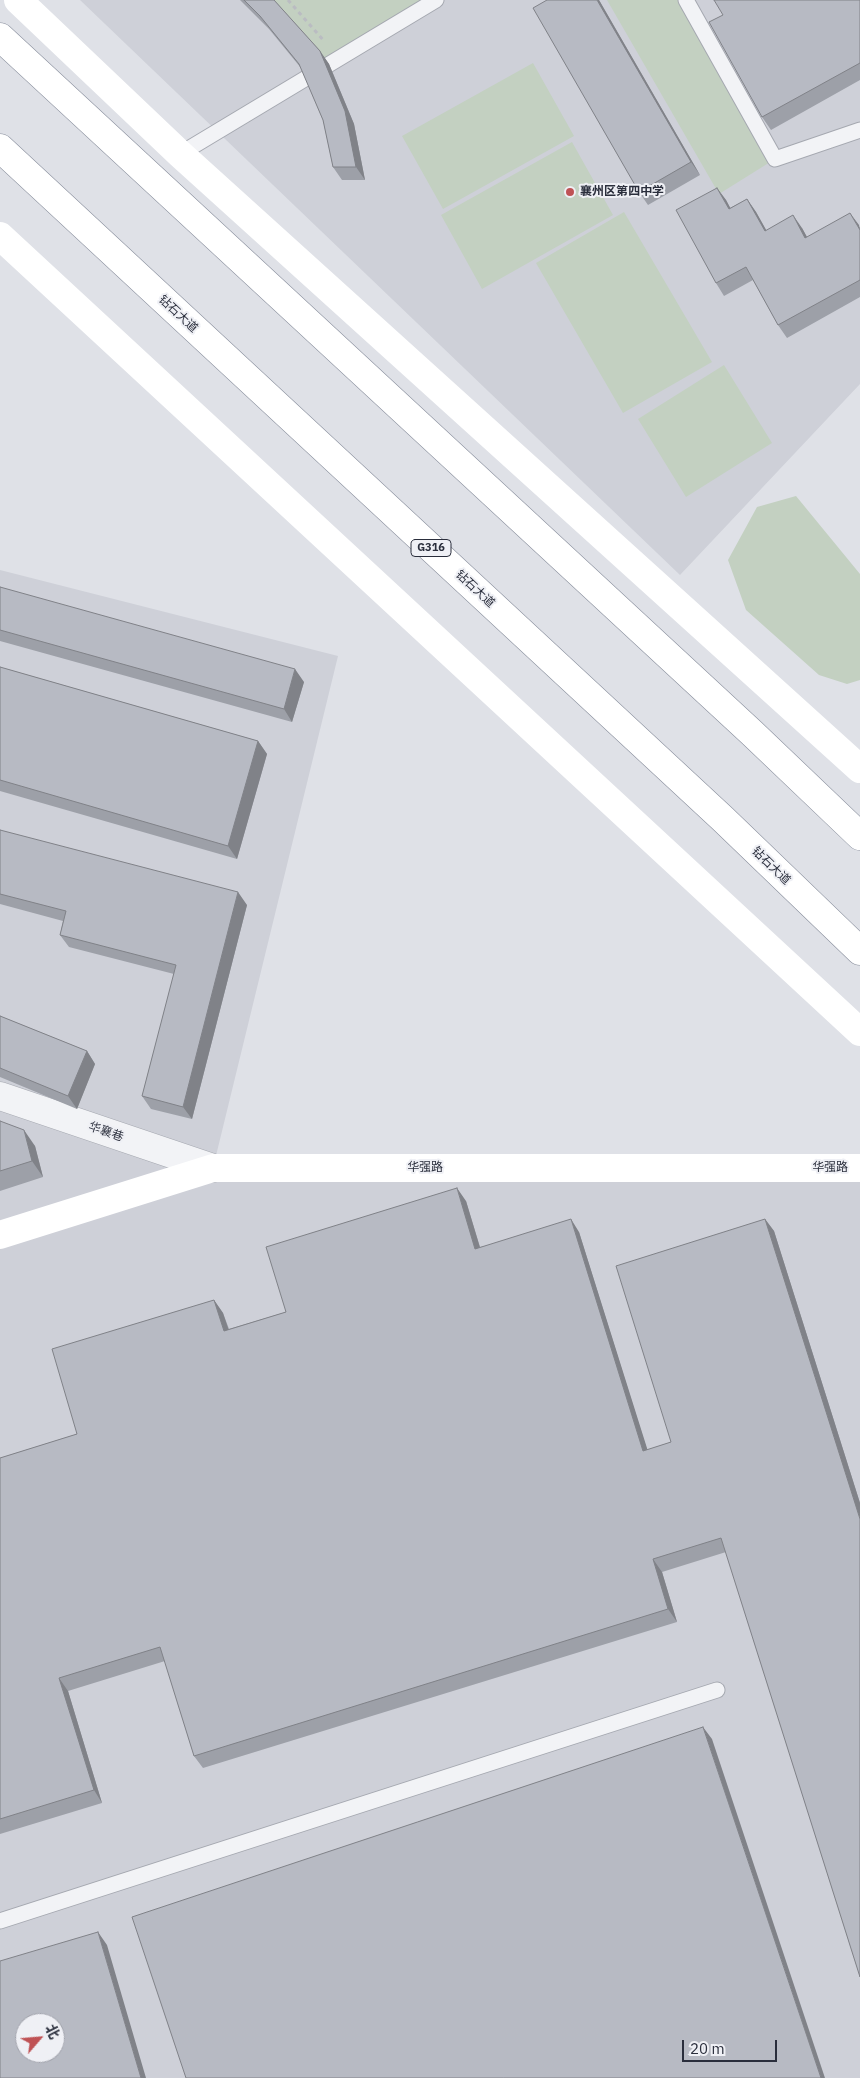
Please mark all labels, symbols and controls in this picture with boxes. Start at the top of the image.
place label: 襄州区第四中学 [580,185,664,199]
marker: 襄州区第四中学 [564,186,576,198]
street label: 钻石大道 [156,292,200,336]
road number: G316 [411,540,451,556]
street label: 钻石大道 [453,567,497,611]
street label: 钻石大道 [749,844,793,888]
street label: 华襄巷 [87,1119,125,1145]
street label: 华强路 [407,1161,443,1175]
street label: 华强路 [812,1161,848,1175]
north arrow [15,2013,65,2063]
text: 北 [41,2021,64,2042]
scale bar [685,2030,780,2062]
text: 20 m [690,2039,725,2058]

